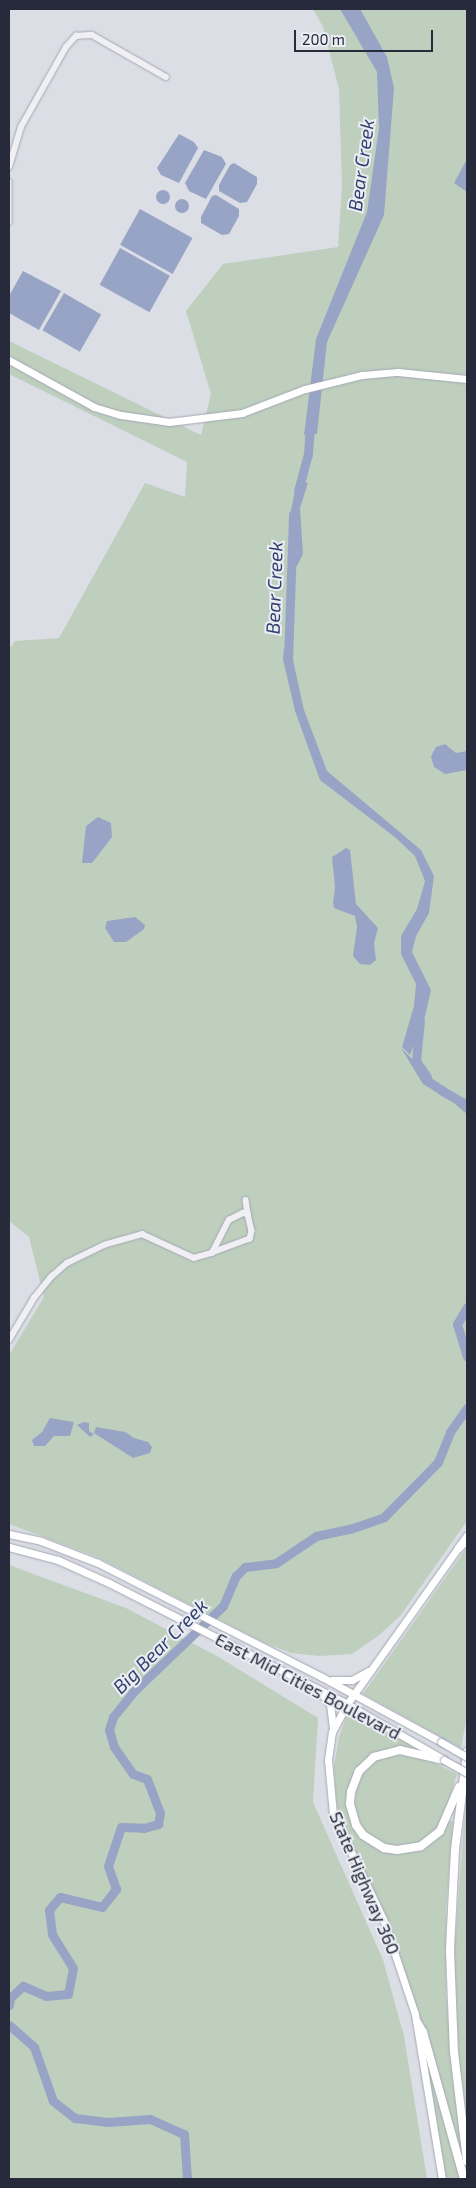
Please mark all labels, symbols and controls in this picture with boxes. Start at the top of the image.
scale bar [296,20,435,52]
text: 200 m [302,30,345,48]
water label: Bear Creek [343,117,379,213]
water label: Bear Creek [261,541,287,635]
water label: Big Bear Creek [108,1594,212,1698]
street label: East Mid Cities Boulevard [212,1628,404,1744]
street label: State Highway 360 [325,1808,405,1958]

